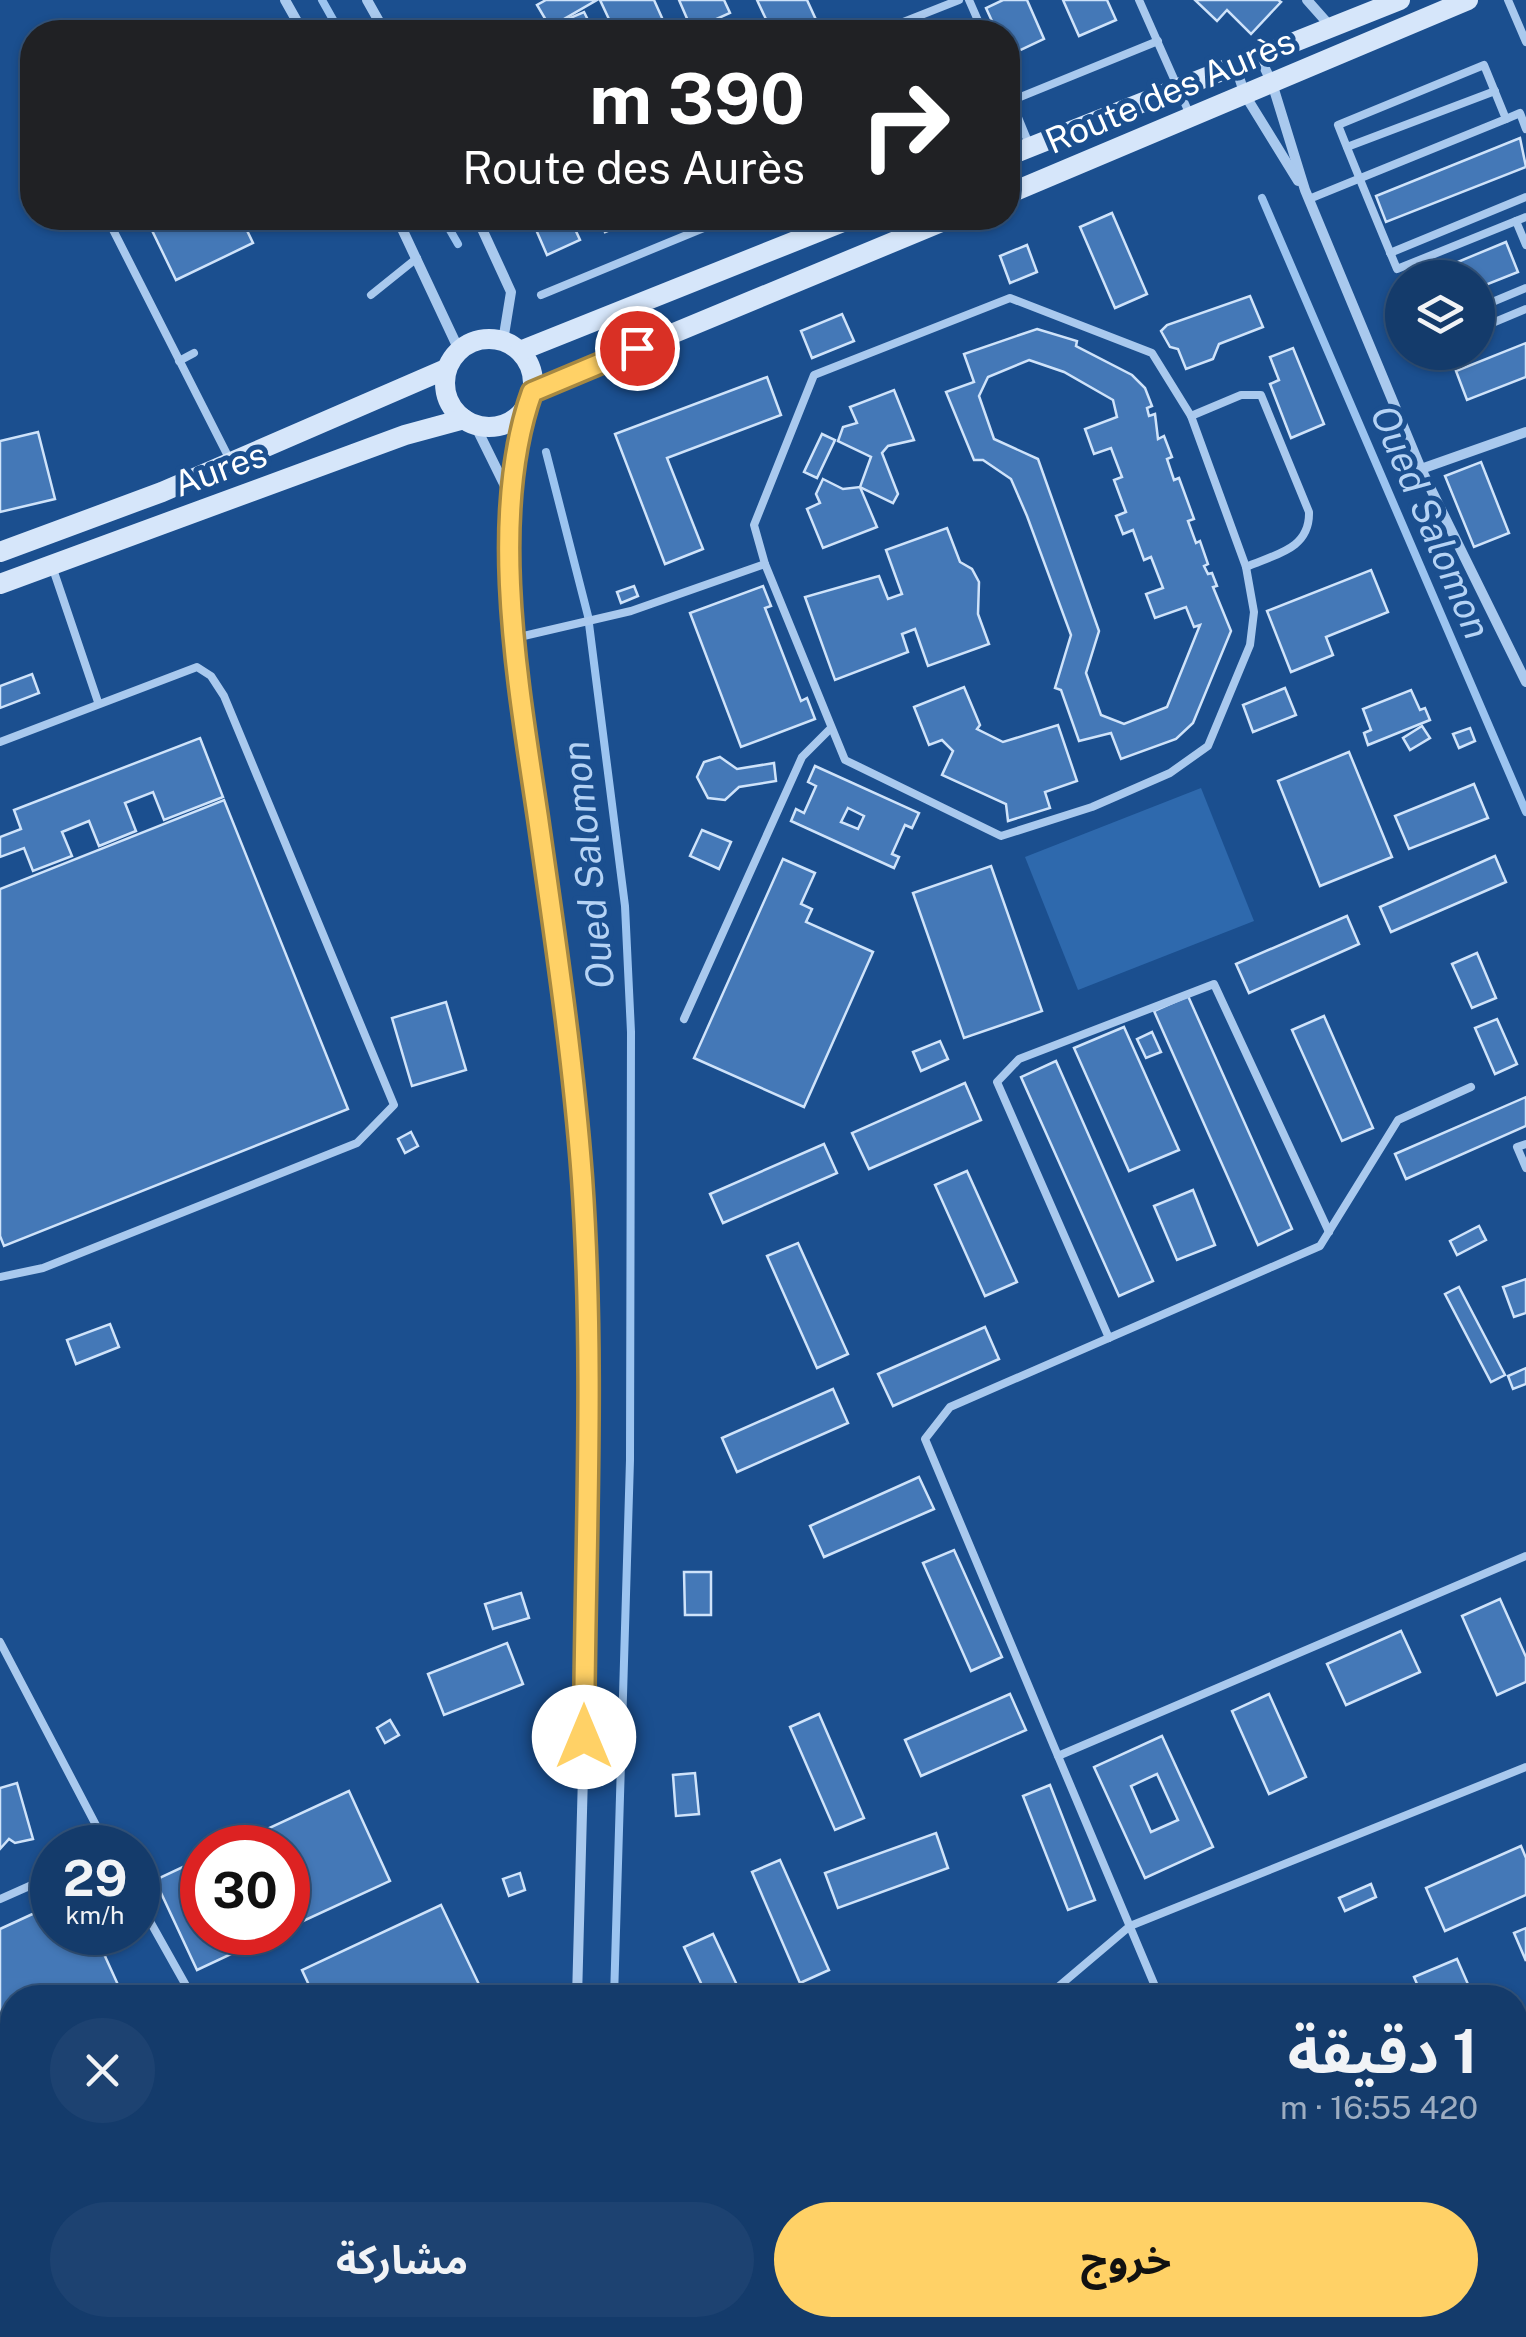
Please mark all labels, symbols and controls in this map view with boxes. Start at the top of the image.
street label: Route des Aurès [1039,20,1301,162]
text: 390 m [589,57,805,140]
icon: right [840,60,970,190]
text: Route des Aurès [462,141,805,194]
map controls [1385,260,1495,370]
button: layers [1385,260,1495,370]
pin [595,306,680,391]
icon: arrive [610,321,665,376]
water label: Oued Salomon [1362,398,1500,646]
street label: Aures [168,433,272,505]
water label: Oued Salomon [553,739,623,991]
position arrow [532,1685,636,1789]
speed limit sign: 30 [180,1825,310,1955]
text: 29 [63,1848,127,1907]
text: km/h [66,1900,124,1930]
text: 1 دقيقة [1288,2016,1478,2087]
button: close [50,2018,155,2123]
text: 420 m · 16:55 [1280,2089,1478,2126]
button: مشاركة [50,2202,754,2317]
button: خروج [774,2202,1478,2317]

